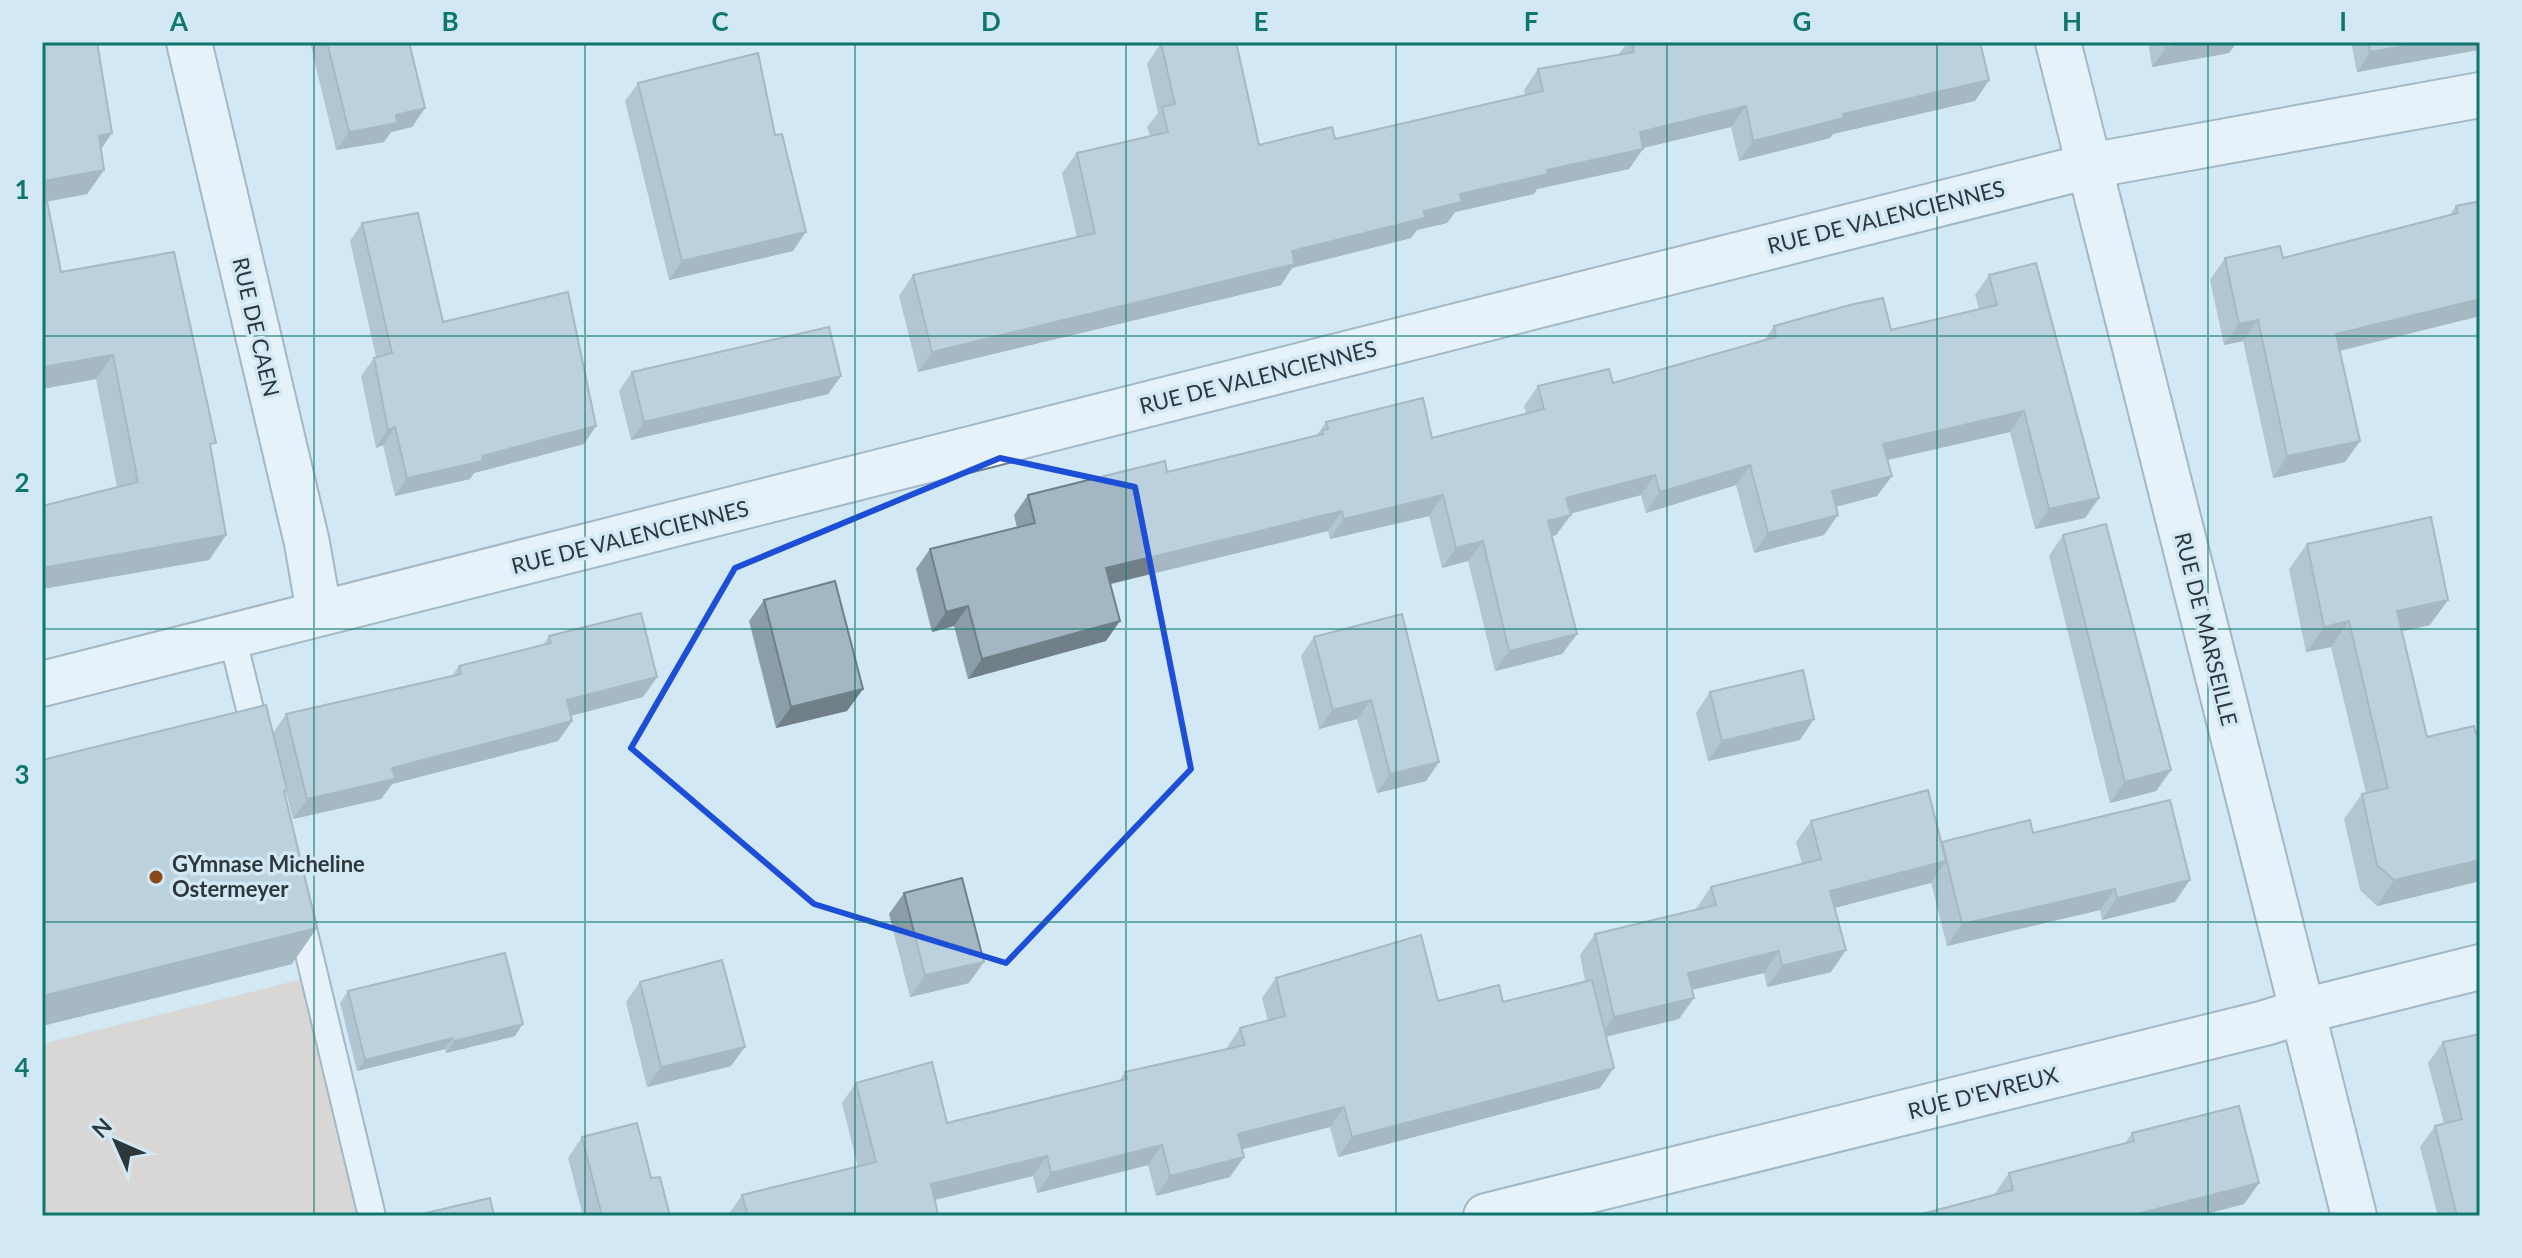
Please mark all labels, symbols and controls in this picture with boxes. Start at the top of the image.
text: A [169,5,189,37]
text: B [441,5,459,37]
text: C [711,5,729,37]
text: D [981,5,1001,37]
text: E [1254,5,1268,37]
text: F [1524,5,1538,37]
text: G [1793,5,1811,37]
text: H [2062,5,2082,37]
text: I [2339,5,2347,37]
text: 1 [14,173,30,205]
street label: RUE DE VALENCIENNES [1764,174,2007,259]
street label: RUE DE CAEN [227,254,286,399]
street label: RUE DE VALENCIENNES [1136,334,1379,419]
text: 2 [14,466,30,498]
street label: RUE DE VALENCIENNES [508,494,751,579]
street label: RUE DE MARSEILLE [2169,529,2244,728]
text: 3 [14,758,30,790]
place label: GYmnase Micheline Ostermeyer [172,850,365,902]
marker: GYmnase Micheline Ostermeyer [147,868,165,886]
text: 4 [14,1051,30,1083]
street label: RUE D'EVREUX [1905,1061,2062,1124]
north arrow [76,1102,156,1182]
text: N [86,1112,117,1143]

